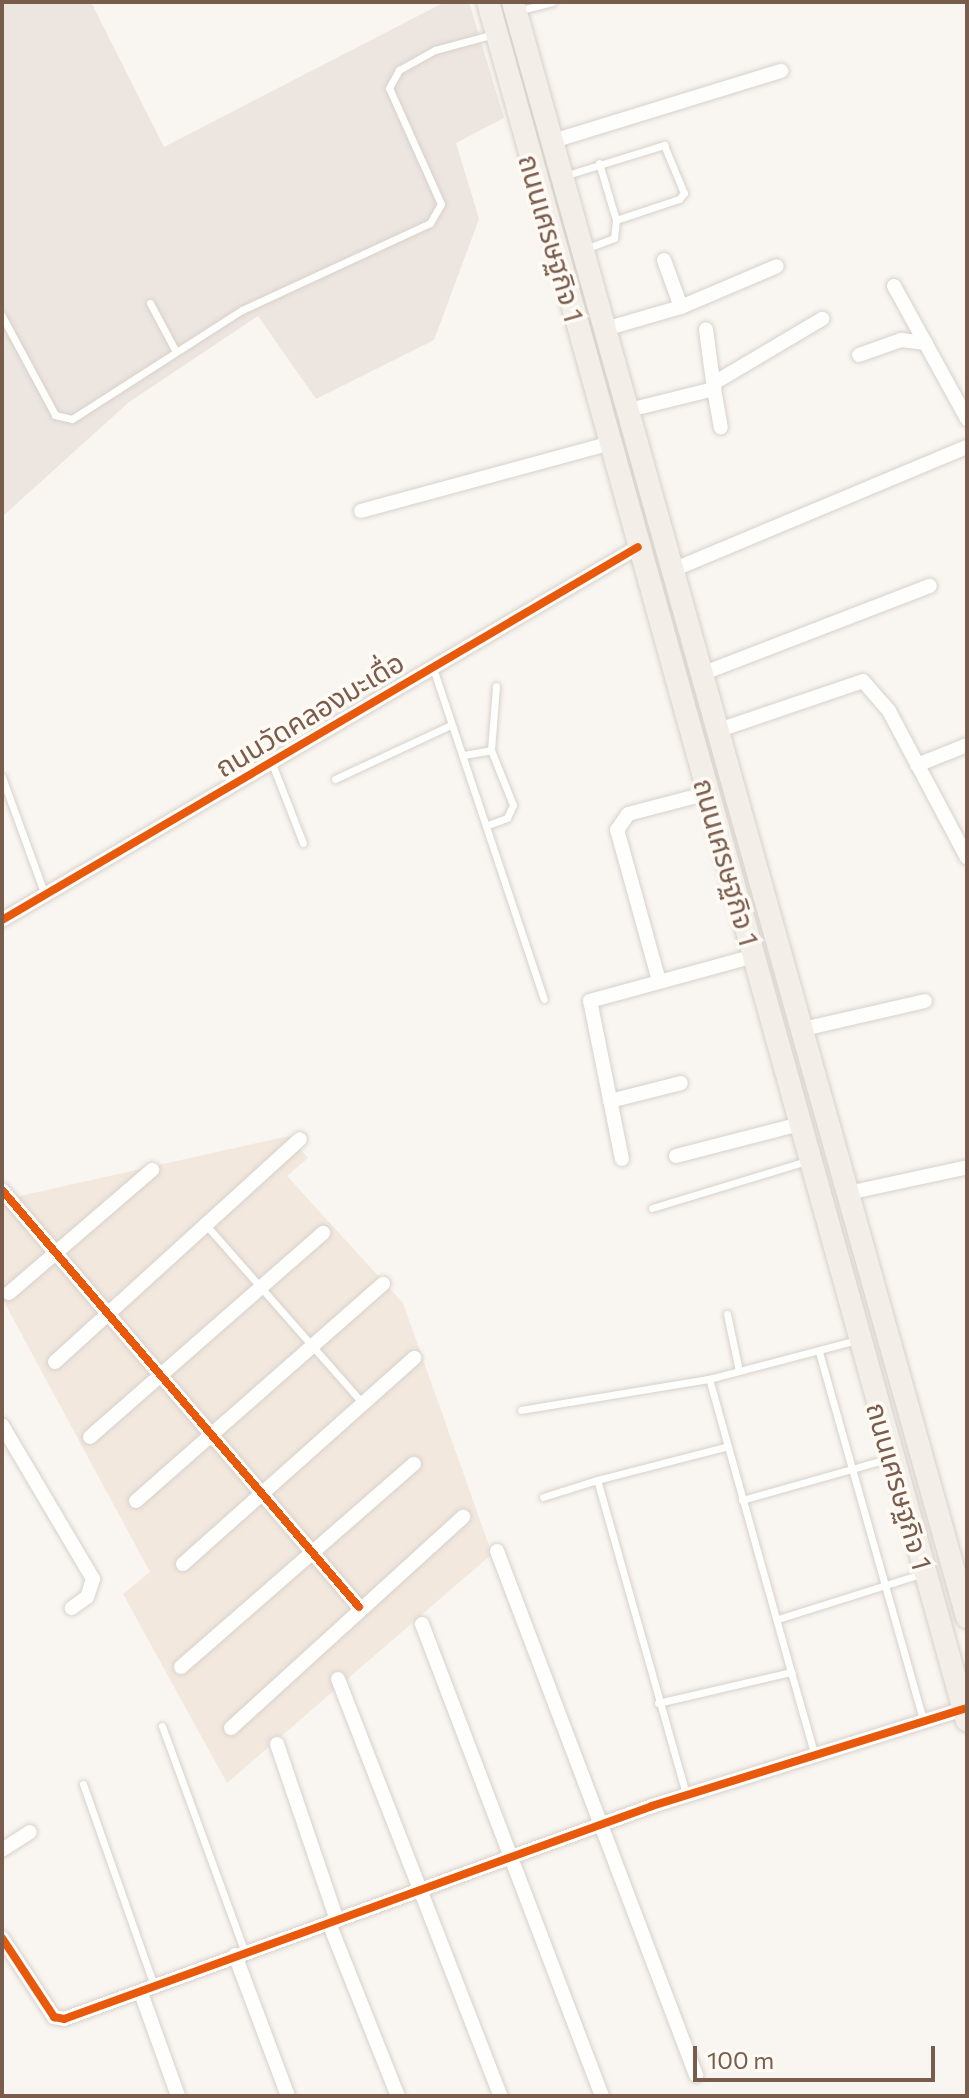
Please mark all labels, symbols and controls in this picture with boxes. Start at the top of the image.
street label: ถนนเศรษฐกิจ 1 [512,150,592,326]
street label: ถนนวัดคลองมะเดื่อ [208,644,410,784]
street label: ถนนเศรษฐกิจ 1 [687,774,767,950]
street label: ถนนเศรษฐกิจ 1 [860,1398,940,1574]
scale bar [697,2030,939,2080]
text: 100 m [707,2045,774,2074]

